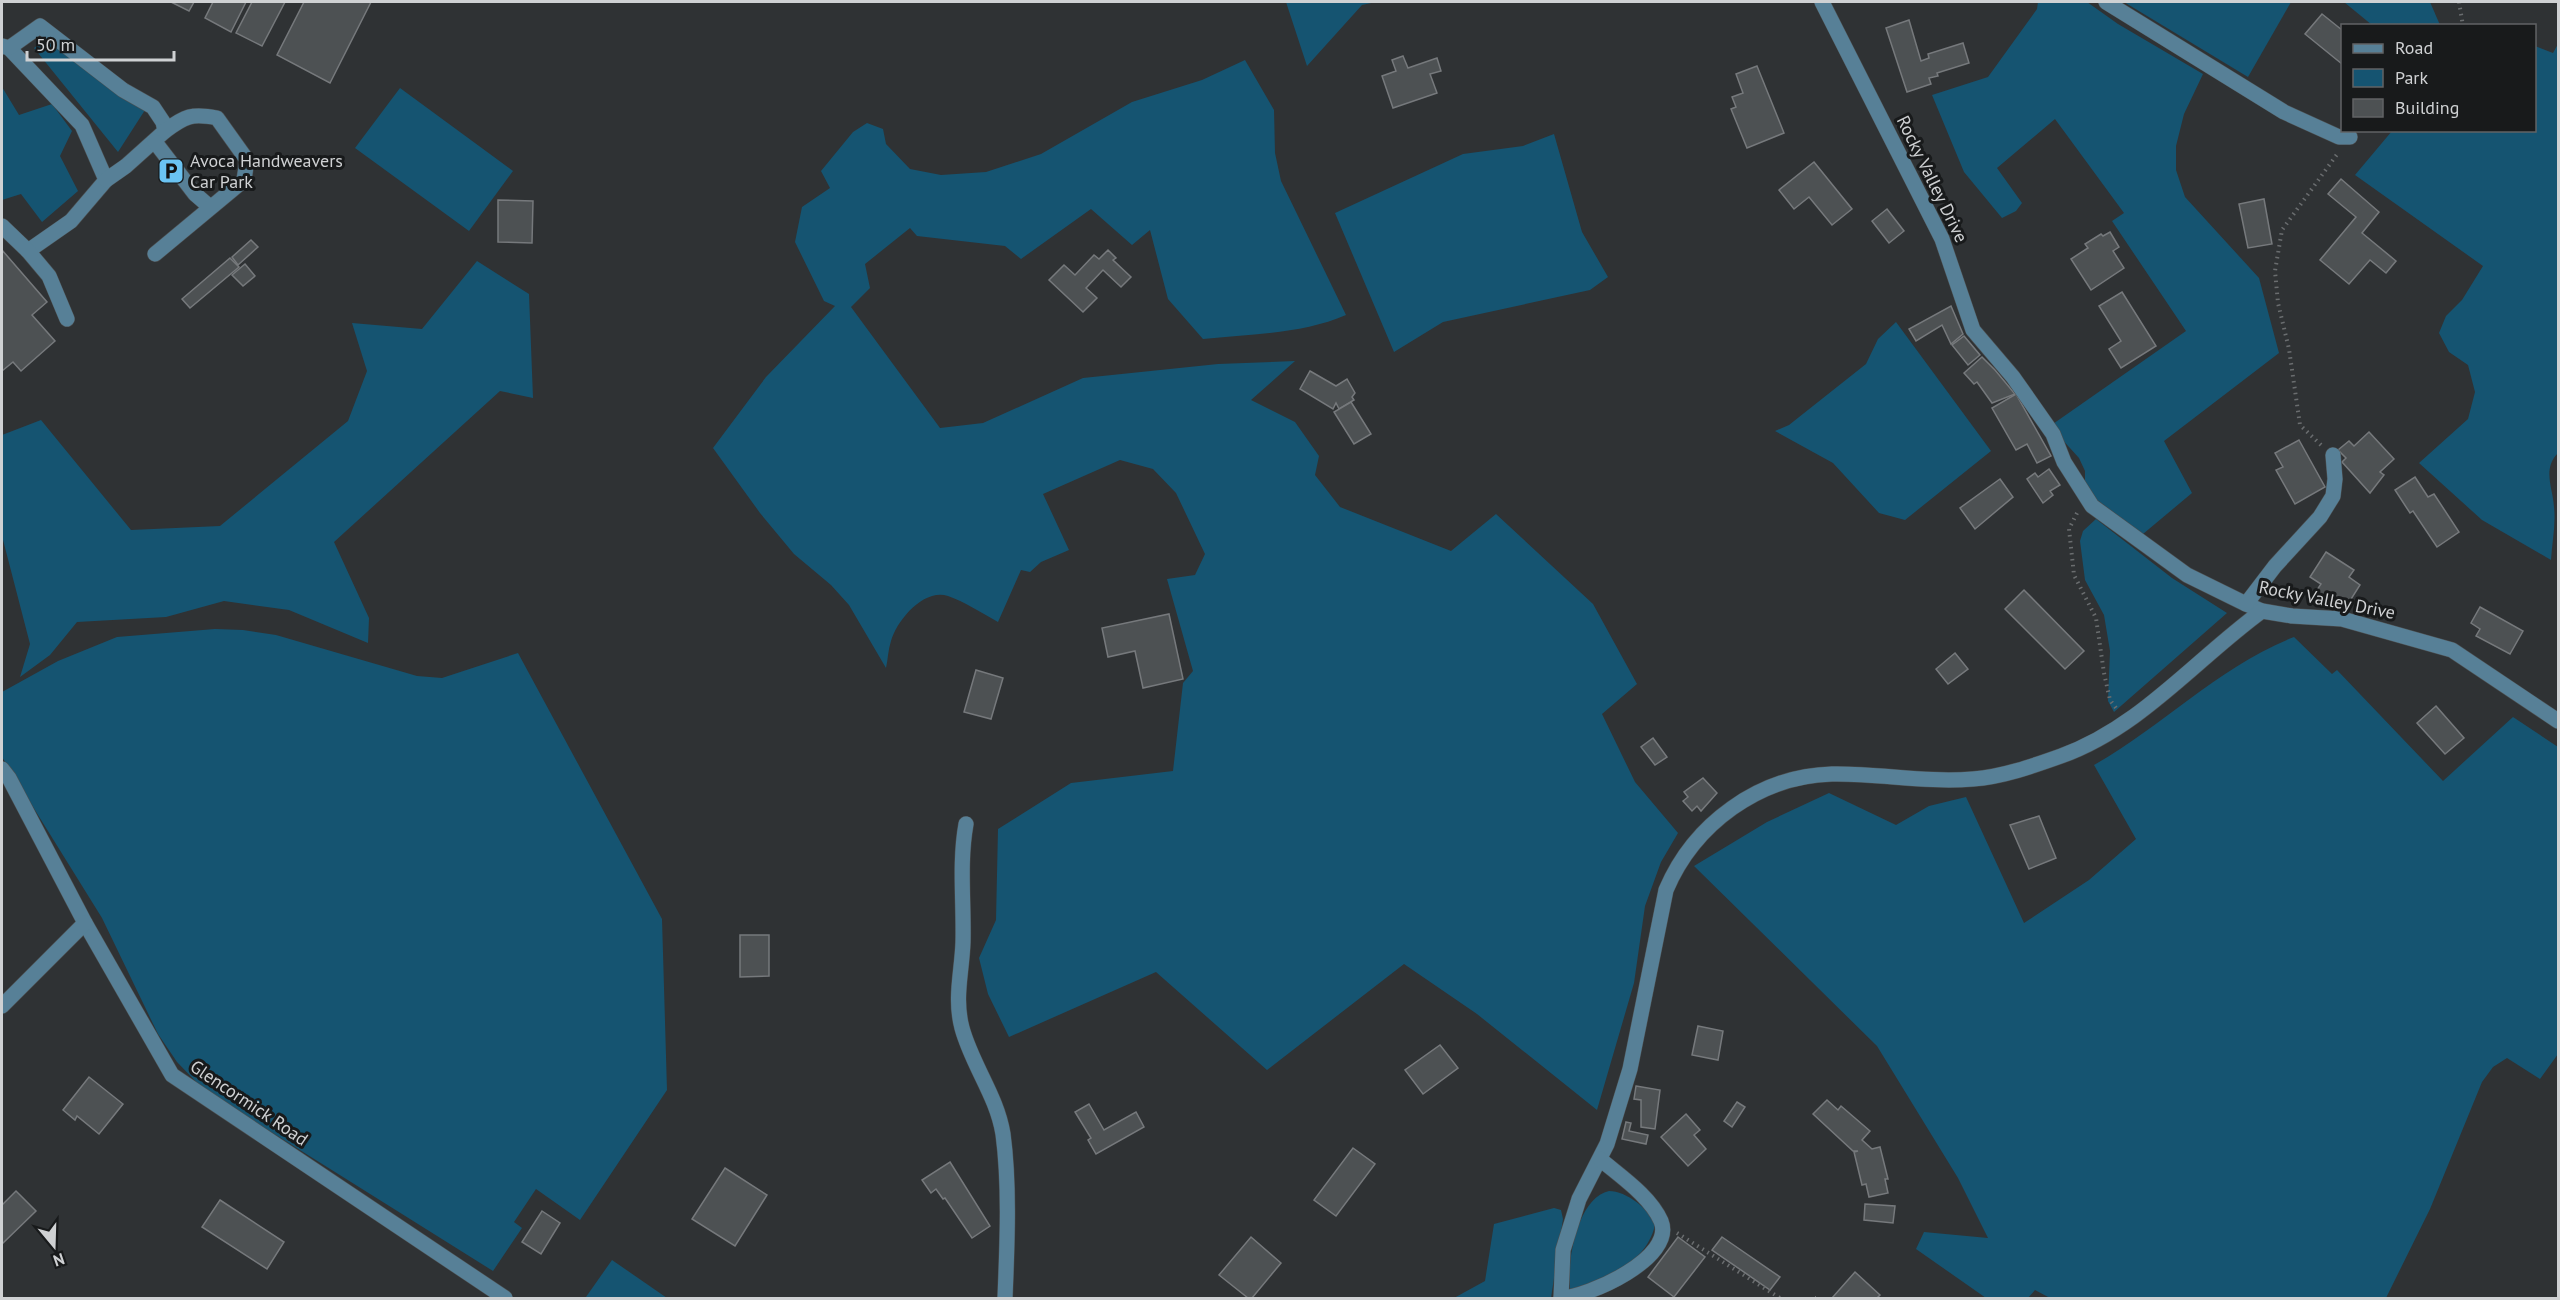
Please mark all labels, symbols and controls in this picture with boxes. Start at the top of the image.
scale bar [27,24,174,62]
legend [2341,24,2536,132]
text: 50 m [36,33,75,56]
text: Road [2395,36,2433,59]
text: Park [2395,66,2428,89]
text: Building [2395,96,2459,119]
street label: Rocky Valley Drive [1892,111,1973,246]
place label: Avoca Handweavers Car Park [190,149,343,193]
parking icon: Avoca Handweavers Car Park [156,156,186,186]
street label: Rocky Valley Drive [2257,575,2397,624]
street label: Glencormick Road [186,1055,313,1151]
north arrow [24,1216,84,1276]
text: N [51,1249,67,1271]

